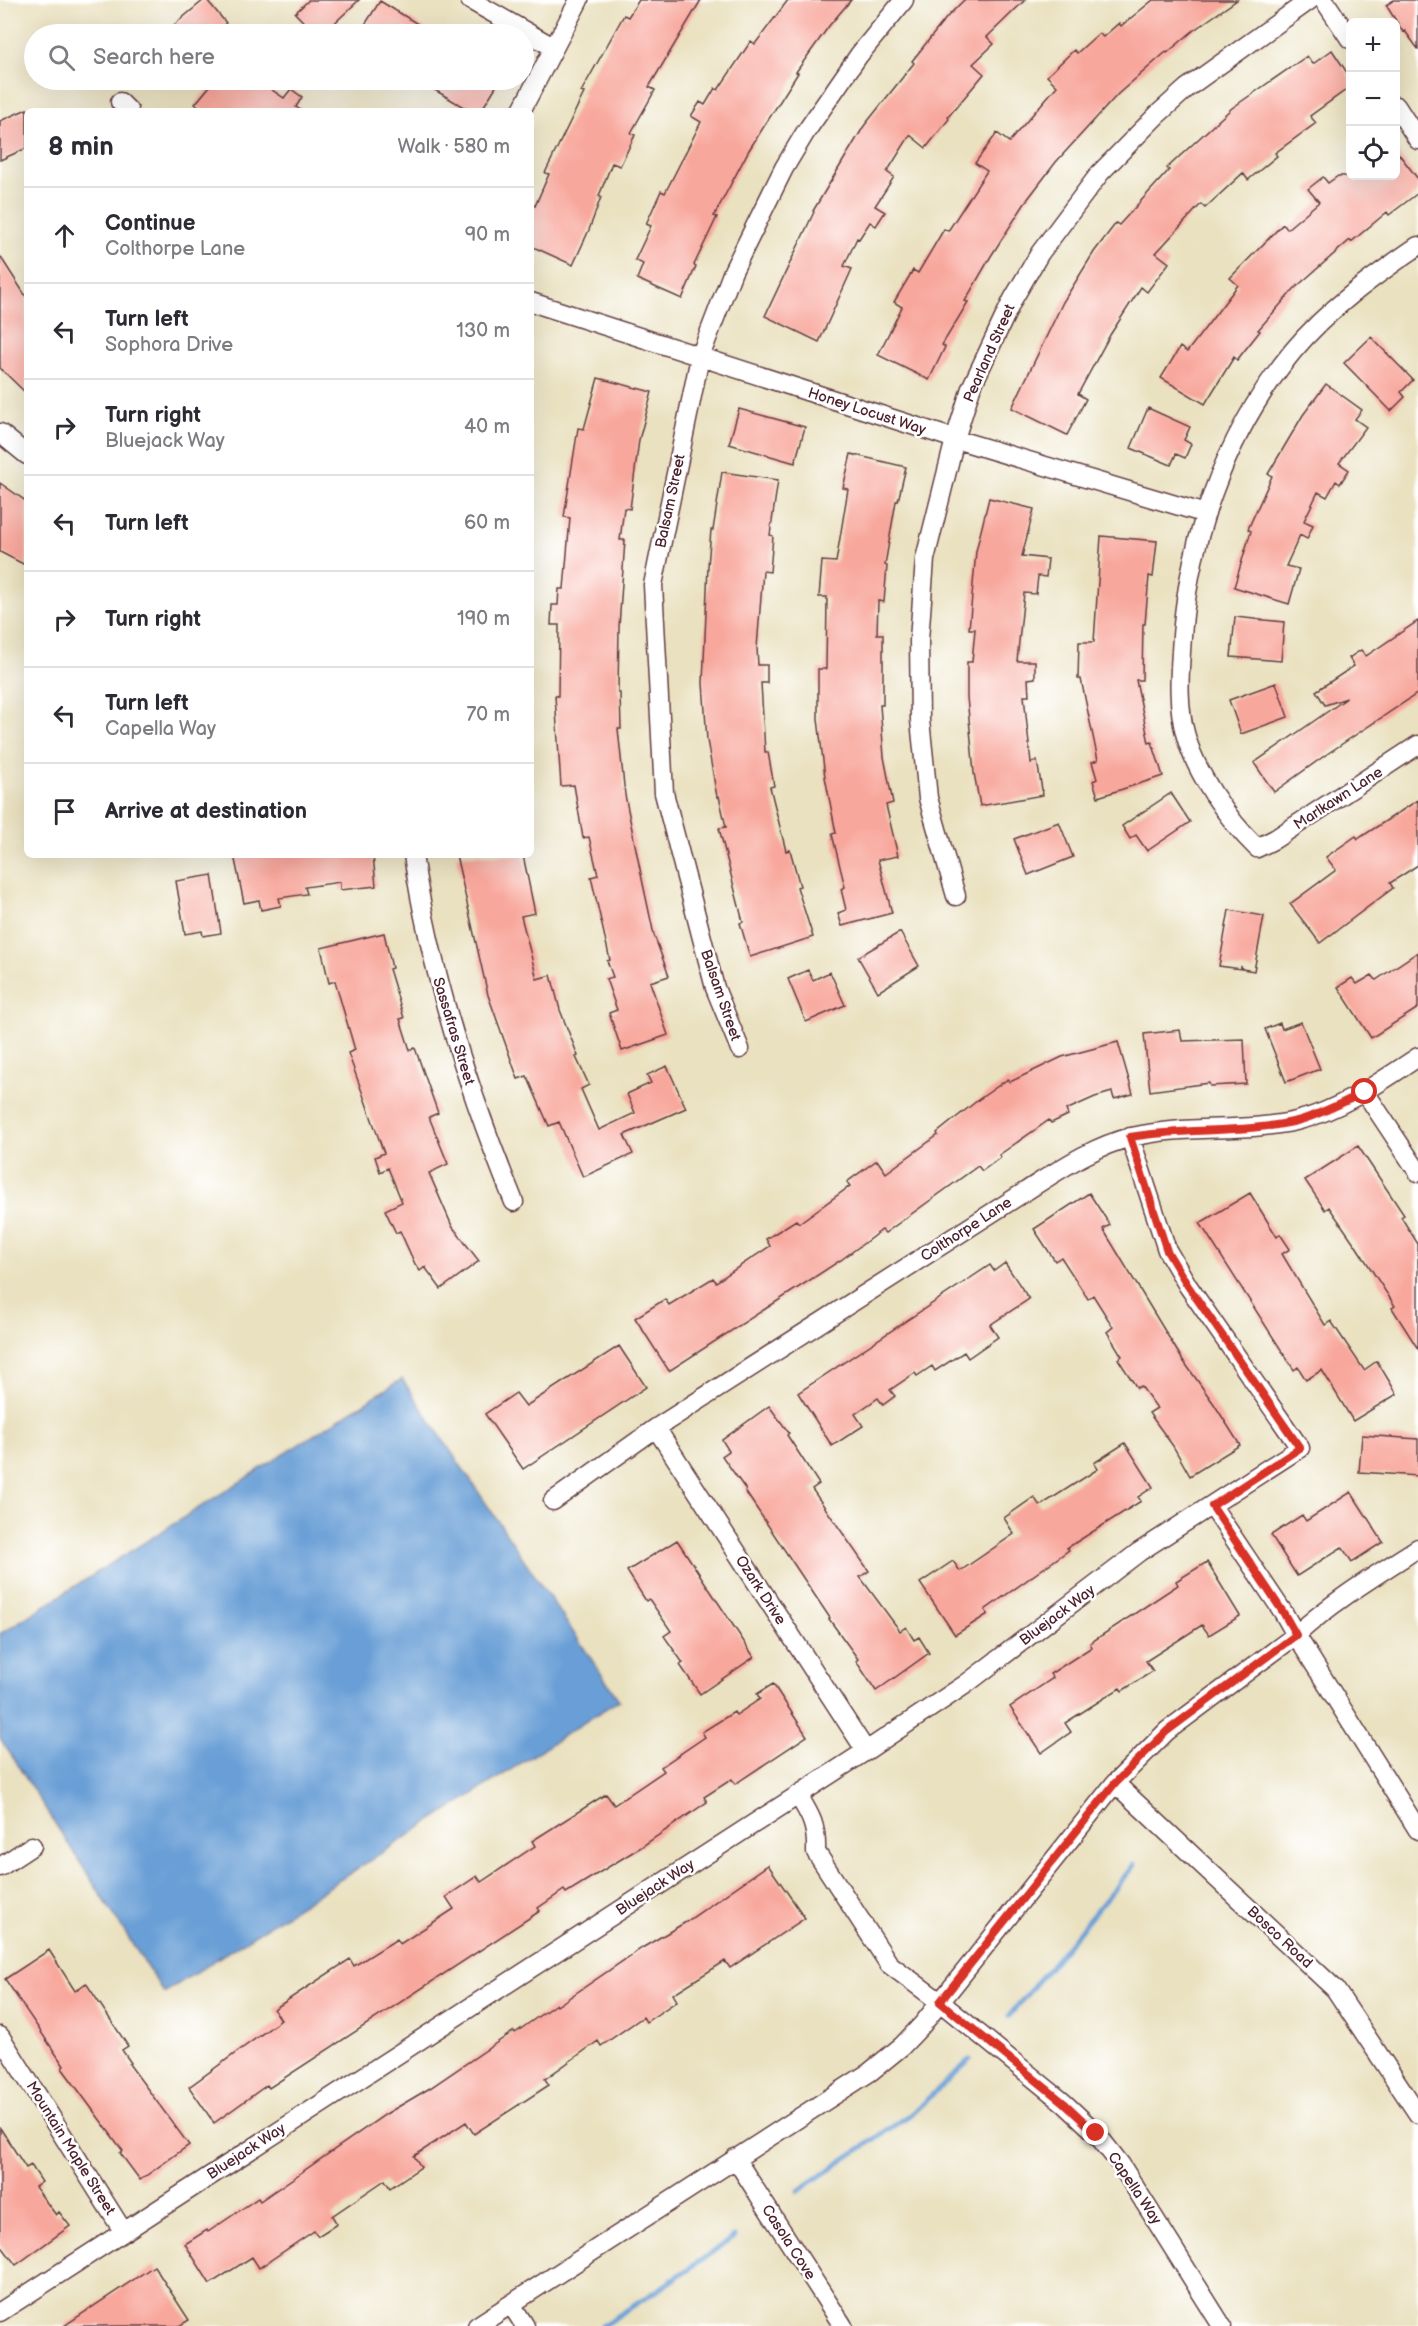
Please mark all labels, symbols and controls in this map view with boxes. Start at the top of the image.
map controls [1346,18,1400,180]
button: + [1346,18,1400,72]
search box [24,24,534,90]
icon: search [45,41,78,74]
text: Search here [93,44,215,71]
button: − [1346,72,1400,126]
button: locate [1346,126,1400,180]
text: 8 min [48,132,114,163]
text: Walk · 580 m [397,135,510,159]
text: Continue [105,210,195,237]
icon: ahead [48,219,81,252]
text: 90 m [465,223,510,247]
text: Colthorpe Lane [105,237,245,261]
street label: Pearland Street [959,301,1020,405]
text: Turn left [105,306,189,333]
icon: left [48,315,81,348]
text: 130 m [456,319,510,343]
text: Sophora Drive [105,333,233,357]
street label: Honey Locust Way [805,383,929,440]
text: Turn right [105,402,201,429]
icon: right [48,411,81,444]
text: 40 m [464,415,510,439]
text: Bluejack Way [105,429,225,453]
street label: Balsam Street [651,452,690,550]
icon: left [48,507,81,540]
text: Turn left [105,510,189,537]
text: 60 m [464,511,510,535]
icon: right [48,603,81,636]
text: Turn right [105,606,201,633]
text: 190 m [457,607,510,631]
text: Turn left [105,690,189,717]
icon: left [48,699,81,732]
text: 70 m [466,703,510,727]
text: Capella Way [105,717,216,741]
street label: Marlkawn Lane [1290,763,1386,834]
icon: arrive [48,795,81,828]
text: Arrive at destination [105,798,307,825]
street label: Balsam Street [696,947,745,1044]
street label: Sassafras Street [428,975,479,1088]
route start [1351,1078,1377,1104]
street label: Colthorpe Lane [917,1193,1016,1266]
street label: Ozark Drive [731,1552,790,1629]
street label: Bluejack Way [1016,1581,1099,1650]
street label: Bluejack Way [612,1855,698,1920]
street label: Bosco Road [1243,1902,1317,1973]
street label: Mountain Maple Street [22,2078,120,2219]
street label: Bluejack Way [203,2119,289,2184]
route end [1082,2119,1108,2145]
street label: Capella Way [1103,2148,1166,2228]
street label: Casola Cove [757,2201,820,2284]

